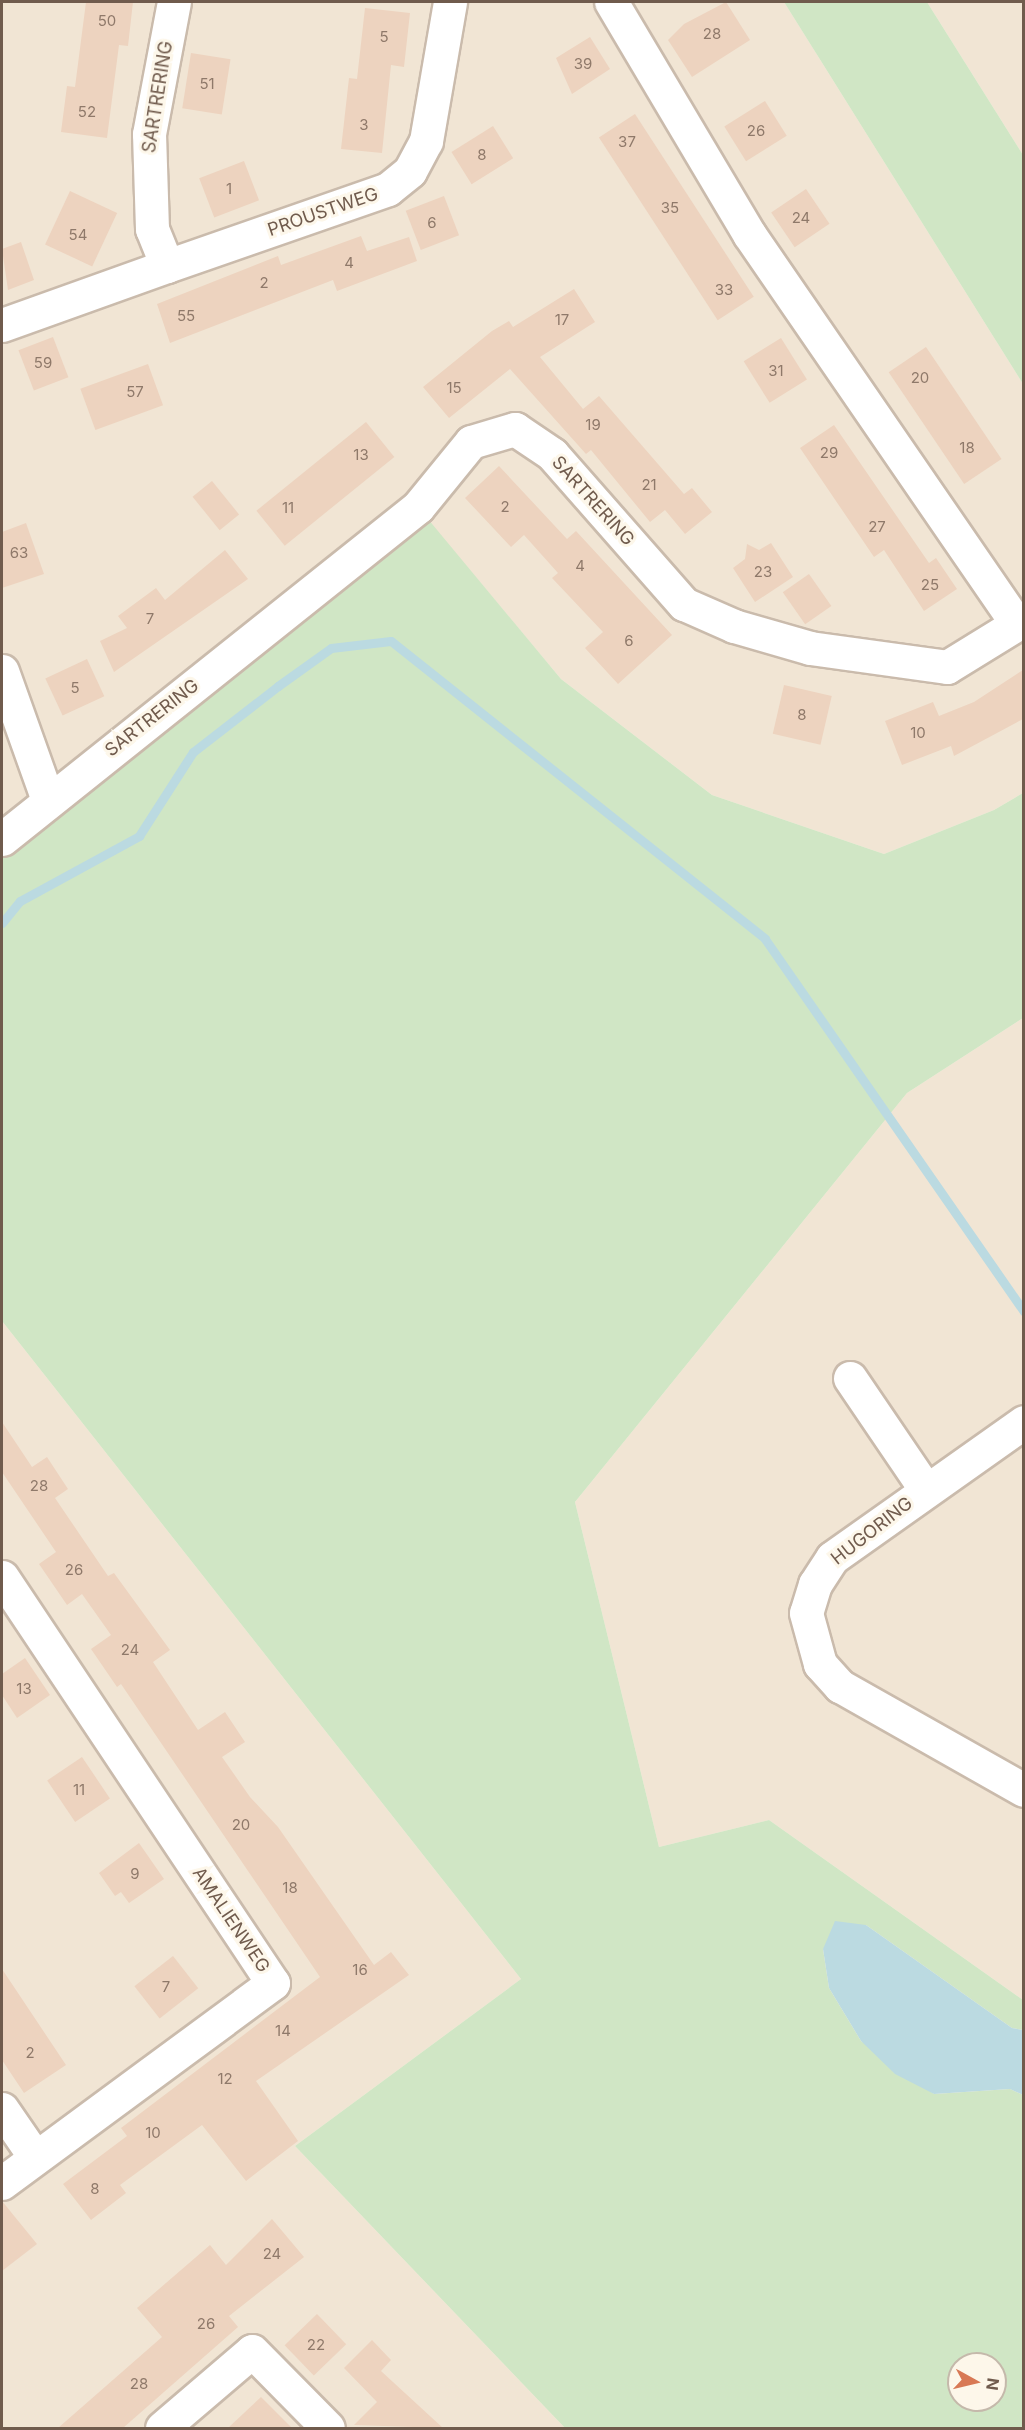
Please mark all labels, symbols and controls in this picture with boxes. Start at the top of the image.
house number: 50 [98,12,116,30]
house number: 28 [703,25,721,43]
house number: 5 [379,28,389,46]
street label: SARTRERING [138,40,178,154]
house number: 39 [574,55,592,73]
house number: 51 [199,75,215,93]
house number: 52 [78,103,96,121]
house number: 3 [359,116,369,134]
house number: 26 [747,122,765,140]
house number: 37 [618,133,636,151]
house number: 8 [477,146,487,164]
house number: 1 [226,180,232,198]
street label: PROUSTWEG [265,183,381,241]
house number: 35 [661,199,679,217]
house number: 24 [792,209,810,227]
house number: 6 [427,214,437,232]
house number: 54 [69,226,87,244]
house number: 4 [344,254,354,272]
house number: 2 [259,274,269,292]
house number: 33 [715,281,733,299]
house number: 55 [177,307,195,325]
house number: 17 [555,311,569,329]
house number: 59 [34,354,52,372]
house number: 31 [768,362,784,380]
house number: 20 [911,369,929,387]
house number: 15 [446,379,462,397]
house number: 57 [126,383,144,401]
house number: 19 [585,416,601,434]
house number: 18 [959,439,975,457]
house number: 29 [820,444,838,462]
house number: 13 [353,446,369,464]
street label: SARTRERING [547,452,639,550]
house number: 21 [641,476,657,494]
house number: 2 [500,498,510,516]
house number: 11 [282,499,294,517]
house number: 27 [868,518,886,536]
house number: 63 [10,544,28,562]
house number: 4 [575,557,585,575]
house number: 23 [754,563,772,581]
house number: 25 [921,576,939,594]
house number: 7 [146,610,154,628]
house number: 6 [624,632,634,650]
street label: SARTRERING [101,675,203,761]
house number: 5 [70,679,80,697]
house number: 8 [797,706,807,724]
house number: 10 [910,724,926,742]
house number: 28 [30,1477,48,1495]
street label: HUGORING [827,1493,917,1569]
house number: 26 [65,1561,83,1579]
house number: 24 [121,1641,139,1659]
house number: 13 [16,1680,32,1698]
house number: 11 [73,1781,85,1799]
house number: 20 [232,1816,250,1834]
street label: AMALIENWEG [188,1863,274,1977]
house number: 9 [130,1865,140,1883]
house number: 18 [282,1879,298,1897]
house number: 16 [352,1961,368,1979]
house number: 7 [162,1978,170,1996]
house number: 14 [275,2022,291,2040]
house number: 2 [25,2044,35,2062]
house number: 12 [217,2070,233,2088]
house number: 10 [145,2124,161,2142]
house number: 8 [90,2180,100,2198]
house number: 24 [263,2245,281,2263]
house number: 26 [197,2315,215,2333]
house number: 22 [307,2336,325,2354]
north arrow [947,2352,1007,2412]
house number: 28 [130,2375,148,2393]
text: N [982,2377,1004,2392]

